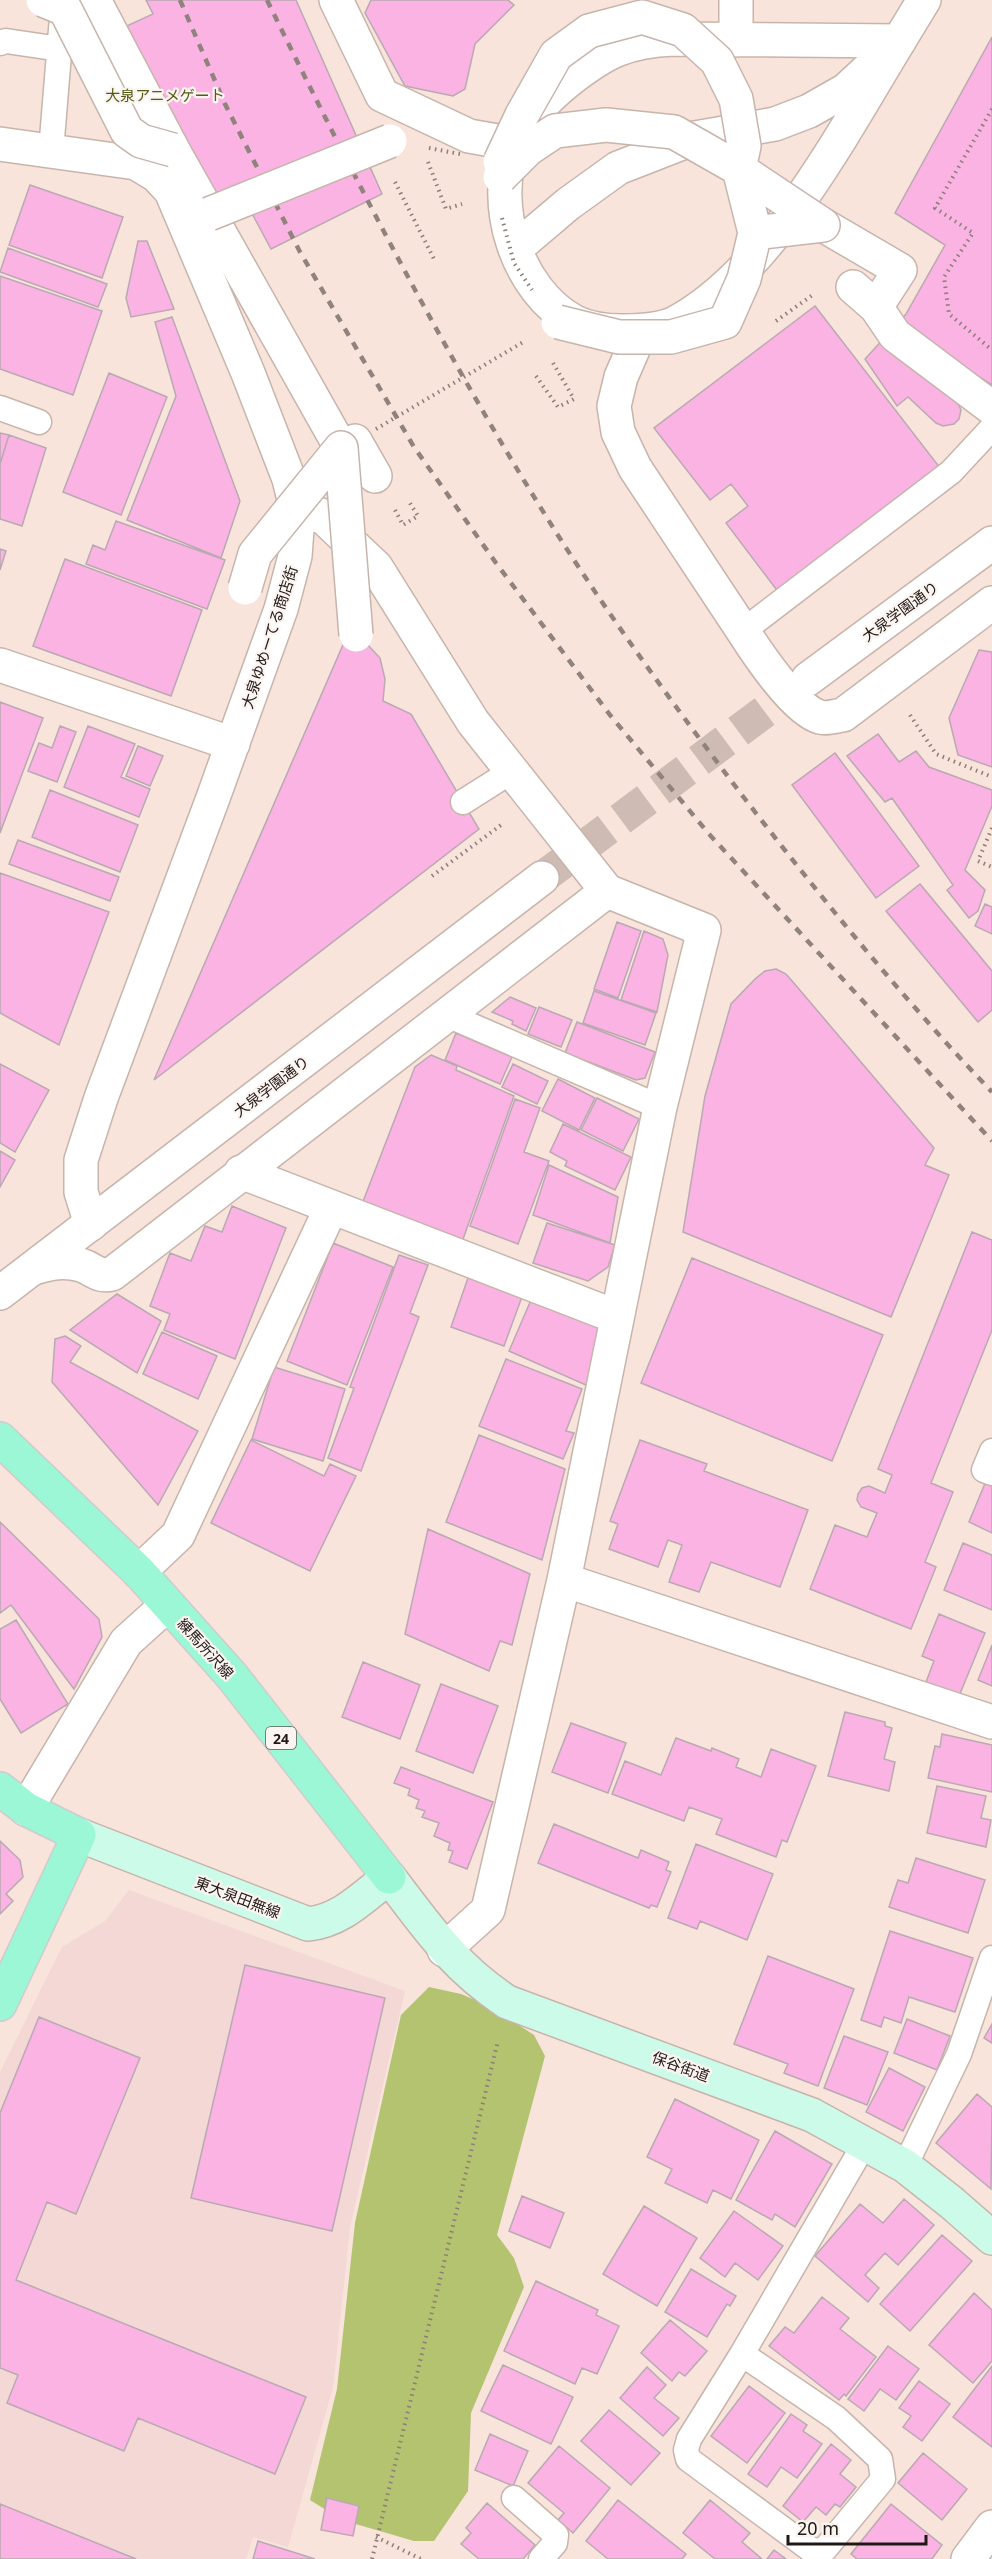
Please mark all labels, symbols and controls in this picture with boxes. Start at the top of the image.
park label: 大泉アニメゲート [105,85,225,105]
street label: 大泉ゆめーてる商店街 [236,563,302,711]
street label: 大泉学園通り [858,576,942,646]
street label: 大泉学園通り [229,1051,313,1121]
street label: 練馬所沢線 [173,1613,239,1683]
road number: 24 [266,1727,296,1749]
street label: 東大泉田無線 [192,1872,284,1922]
street label: 保谷街道 [649,2046,713,2086]
scale bar [788,2508,926,2546]
text: 20 m [797,2516,839,2540]

